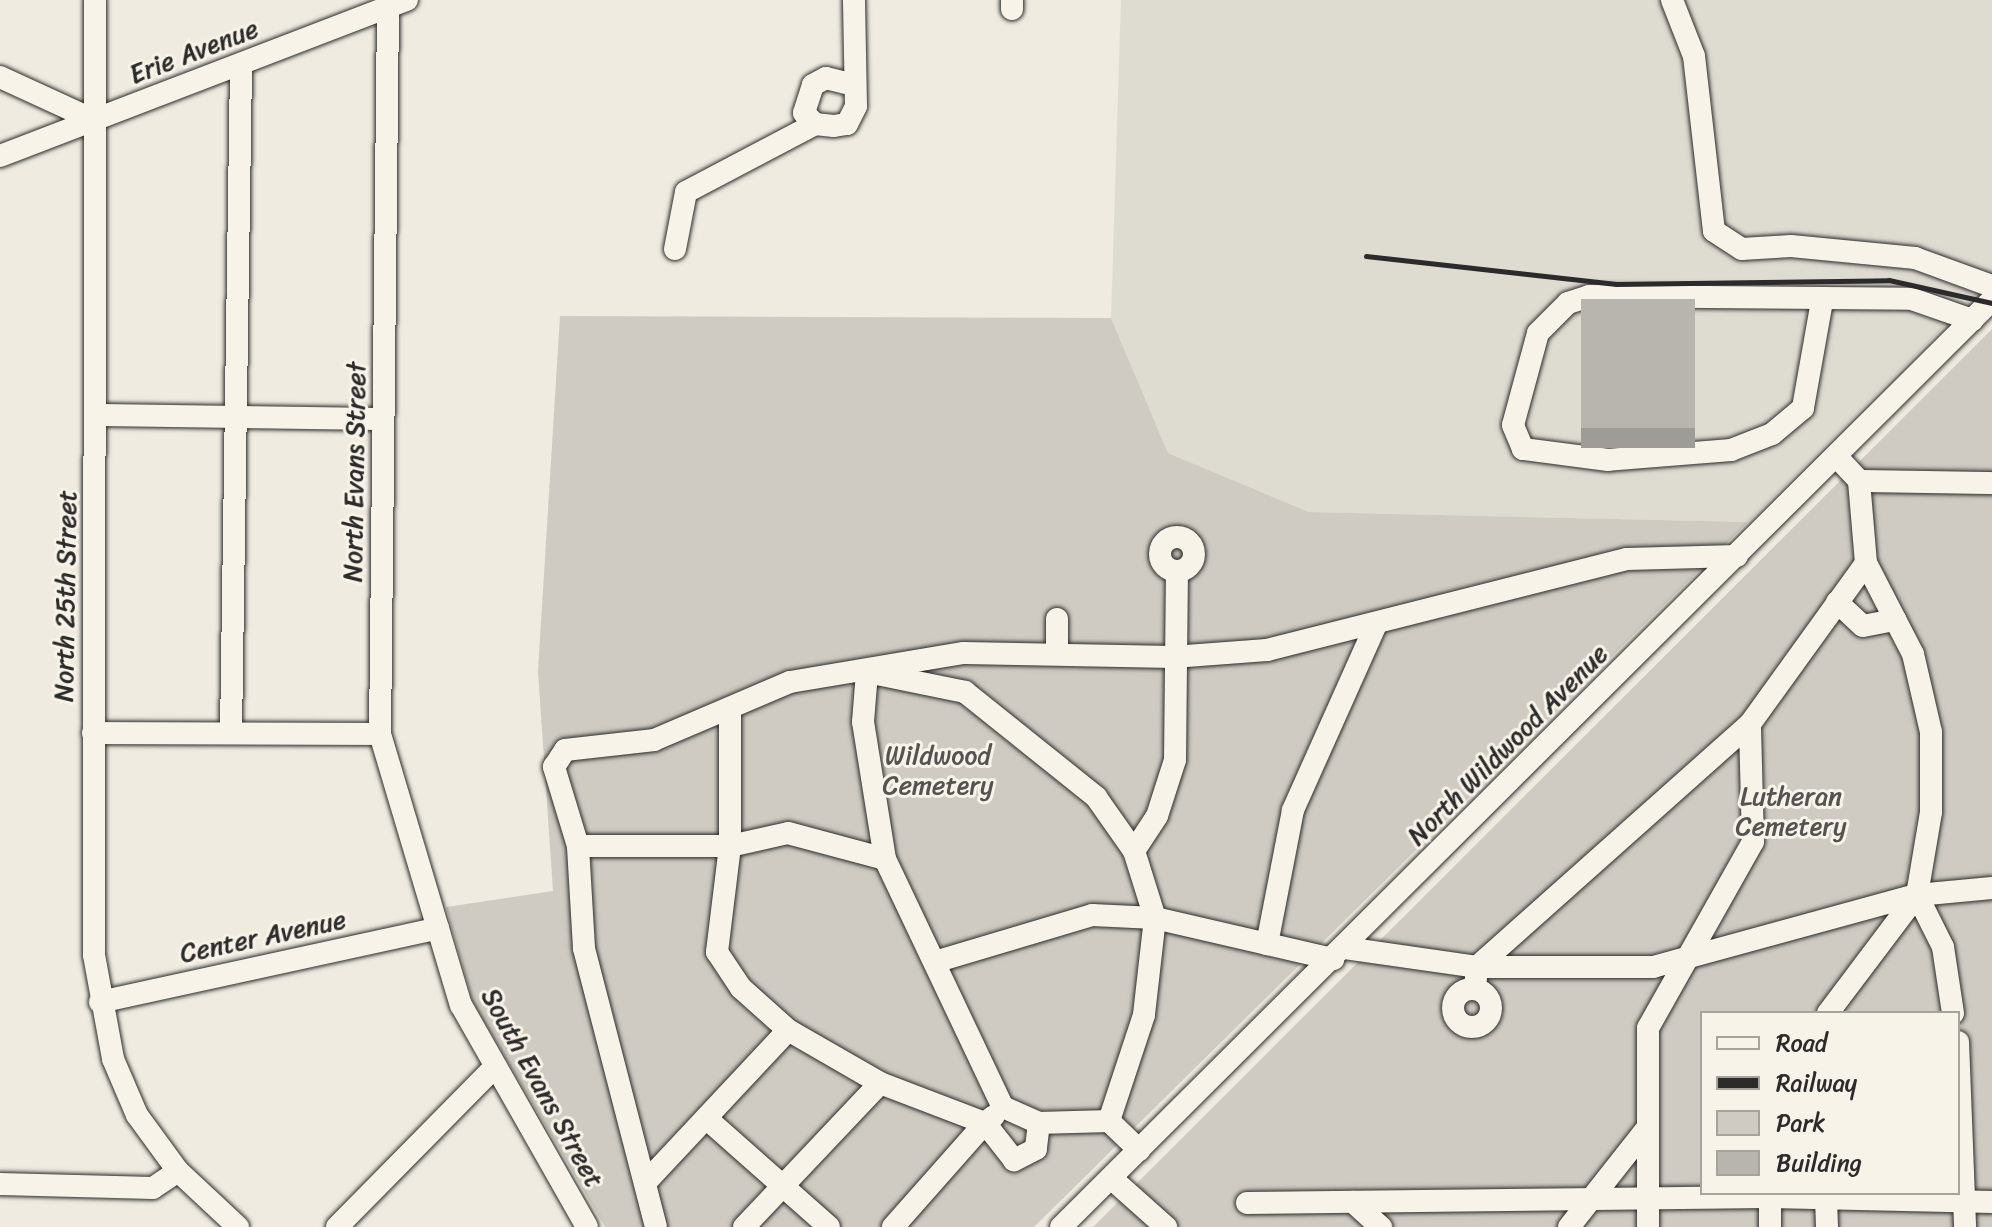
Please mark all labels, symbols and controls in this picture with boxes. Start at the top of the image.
street label: Erie Avenue [125,13,263,91]
street label: North Evans Street [337,362,373,582]
street label: North 25th Street [49,490,83,702]
street label: North Wildwood Avenue [1402,639,1614,851]
park label: Wildwood Cemetery [883,740,993,802]
park label: Lutheran Cemetery [1736,781,1846,842]
street label: Center Avenue [177,904,349,970]
street label: South Evans Street [475,983,609,1193]
legend [1700,1011,1960,1195]
text: Road [1776,1022,1827,1064]
text: Railway [1776,1062,1857,1104]
text: Park [1776,1102,1825,1144]
text: Building [1776,1142,1862,1184]

